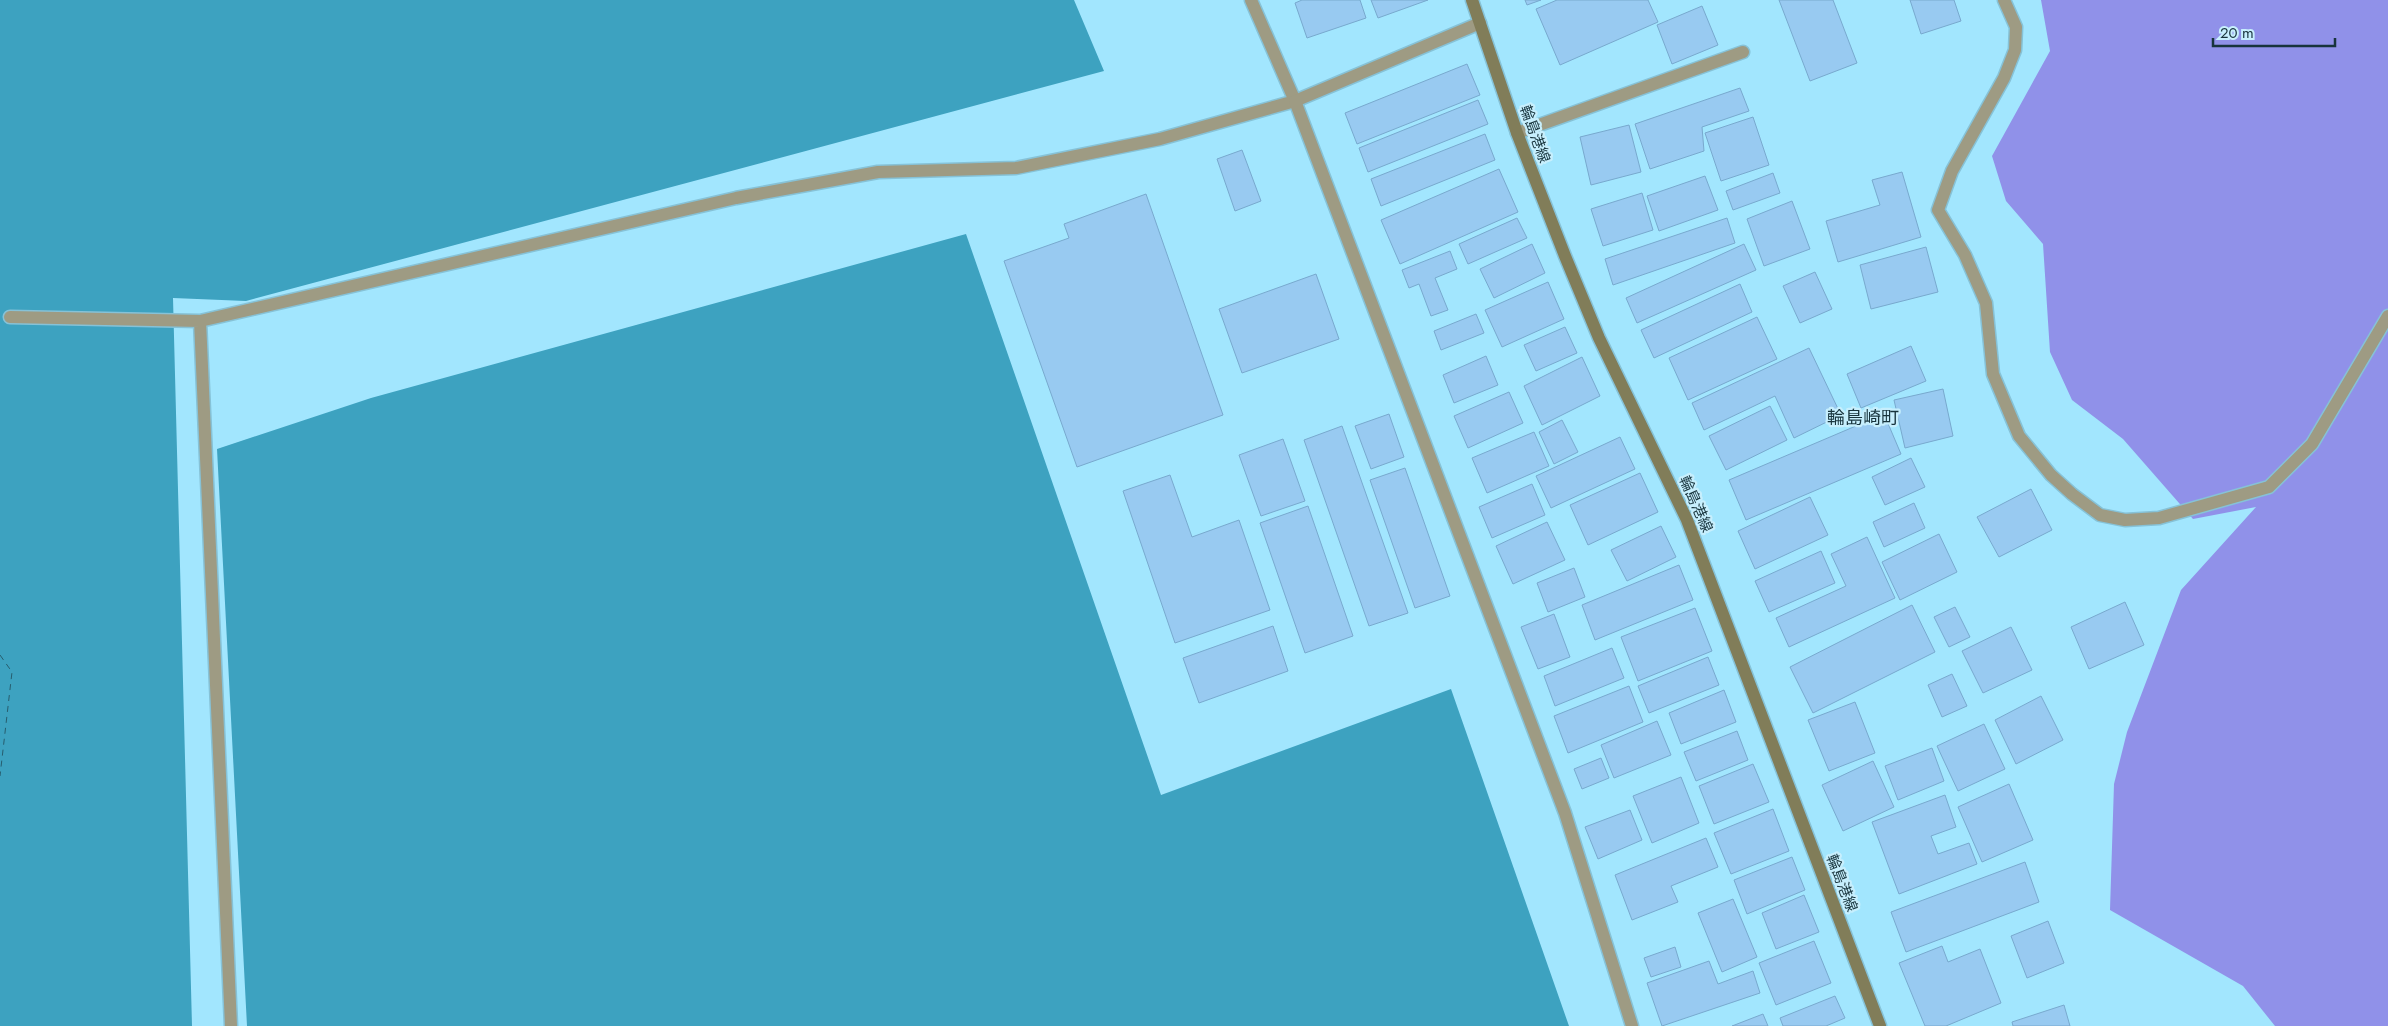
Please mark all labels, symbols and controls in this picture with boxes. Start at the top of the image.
scale bar [2213,15,2336,47]
text: 20 m [2220,22,2254,44]
street label: 輪島港線 [1514,102,1556,166]
district label: 輪島崎町 [1827,405,1899,431]
street label: 輪島港線 [1674,472,1718,536]
street label: 輪島港線 [1821,851,1863,915]

